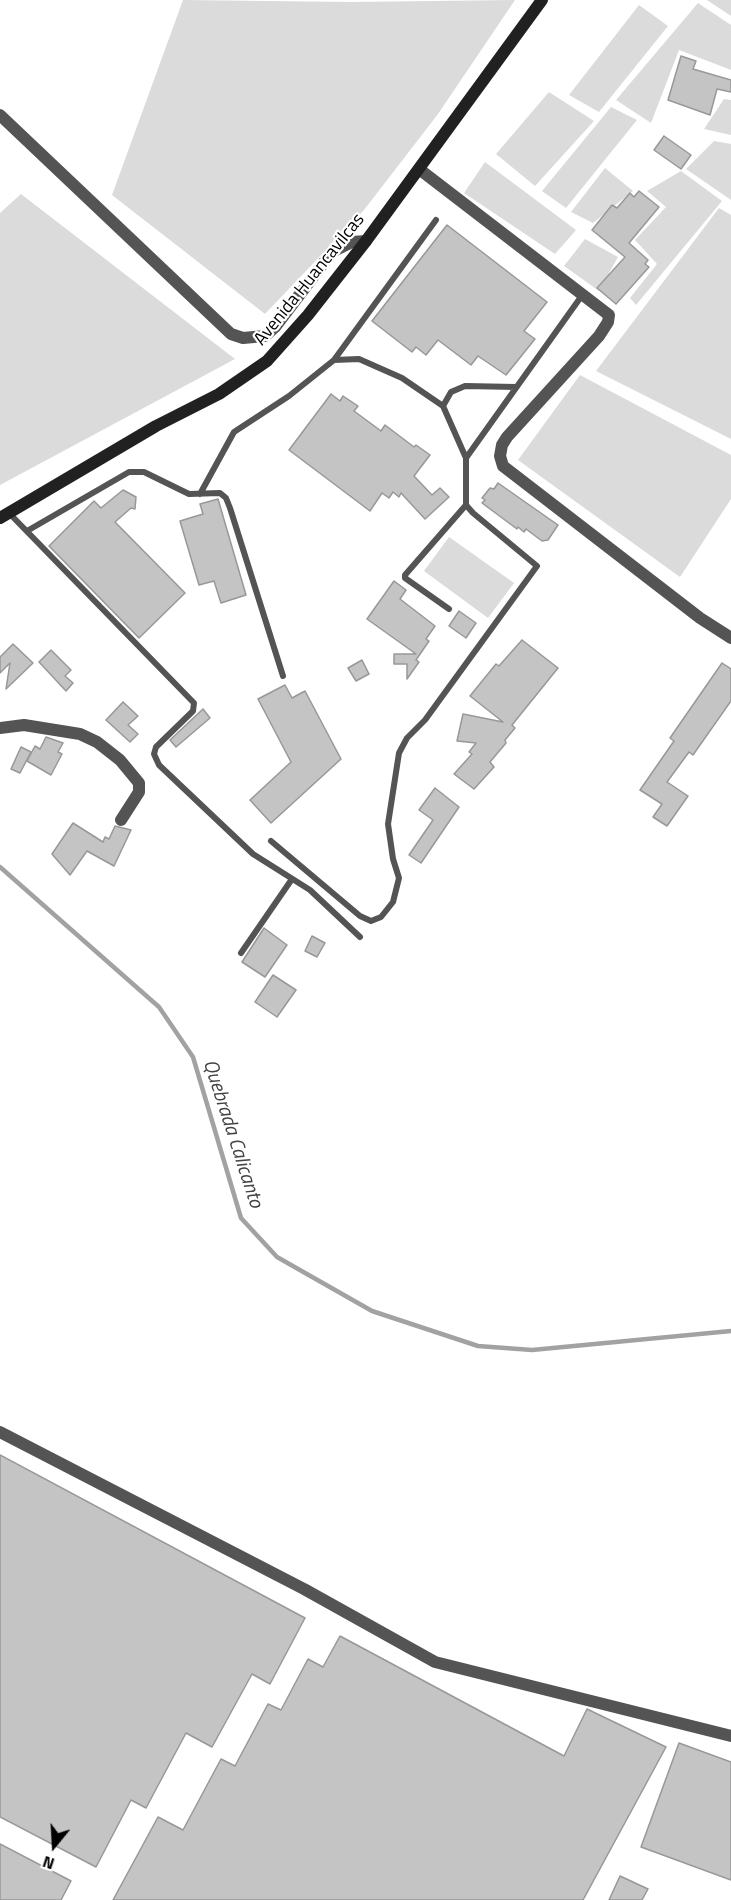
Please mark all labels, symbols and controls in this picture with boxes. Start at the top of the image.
street label: Avenida Huancavilcas [250,210,370,350]
water label: Quebrada Calicanto [197,1057,267,1211]
north arrow [24,1816,84,1876]
text: N [39,1850,57,1876]

